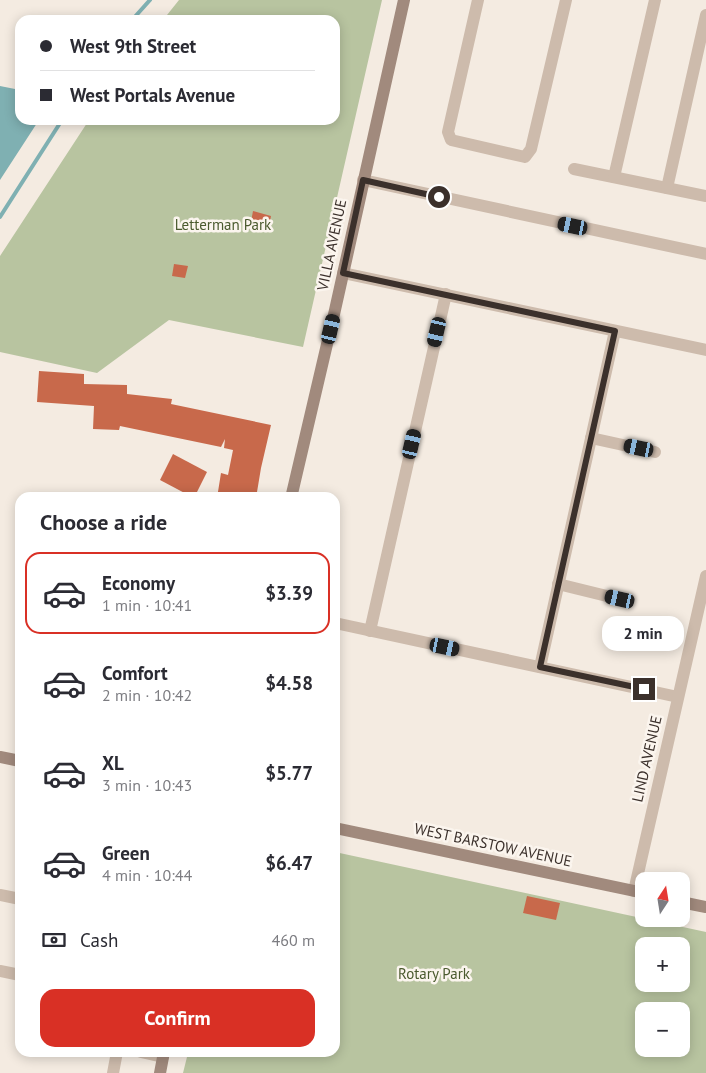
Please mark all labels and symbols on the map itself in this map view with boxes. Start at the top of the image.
route start [428,186,450,208]
street label: VILLA AVENUE [312,198,350,293]
park label: Letterman Park [175,215,272,234]
car [556,216,589,236]
car [320,313,341,345]
car [426,316,447,348]
car [401,428,422,460]
car [622,438,655,458]
car [603,588,636,610]
callout: 2 min [603,616,685,652]
car [428,637,461,657]
route end [633,678,655,700]
street label: LIND AVENUE [627,714,666,804]
street label: WEST BARSTOW AVENUE [413,819,573,870]
north arrow [635,872,690,928]
park label: Rotary Park [398,964,471,983]

